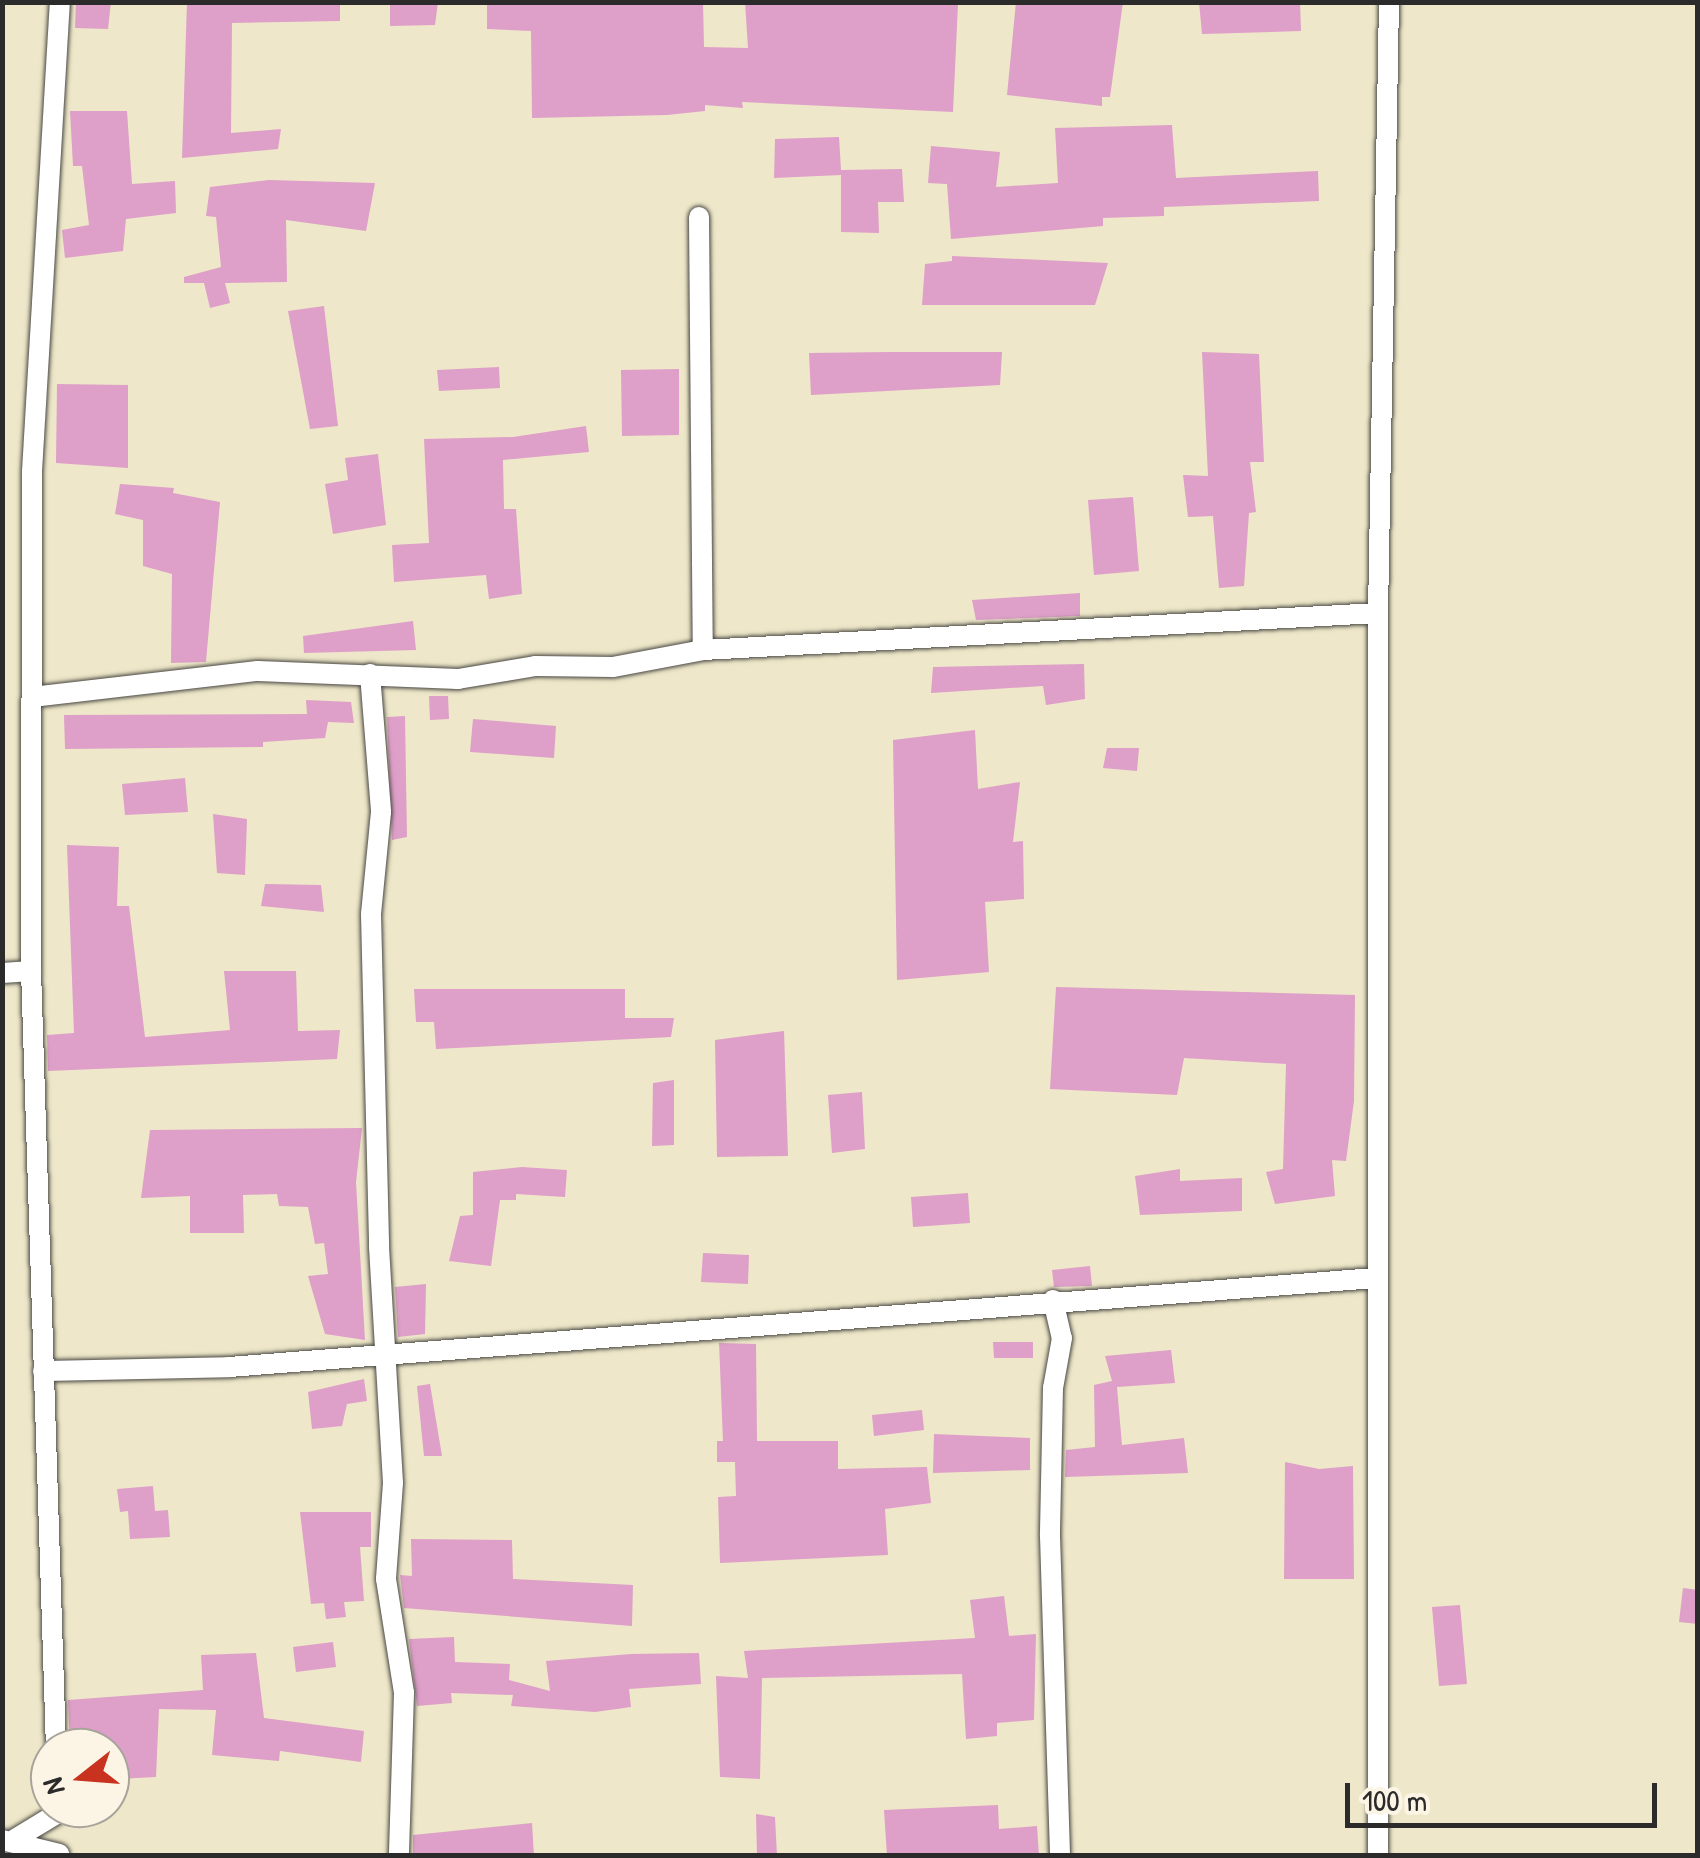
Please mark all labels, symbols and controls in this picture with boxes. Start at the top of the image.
north arrow [30,1728,130,1828]
scale bar [1350,1763,1662,1825]
text: N [33,1774,74,1799]
text: 100 m [1362,1780,1427,1820]

